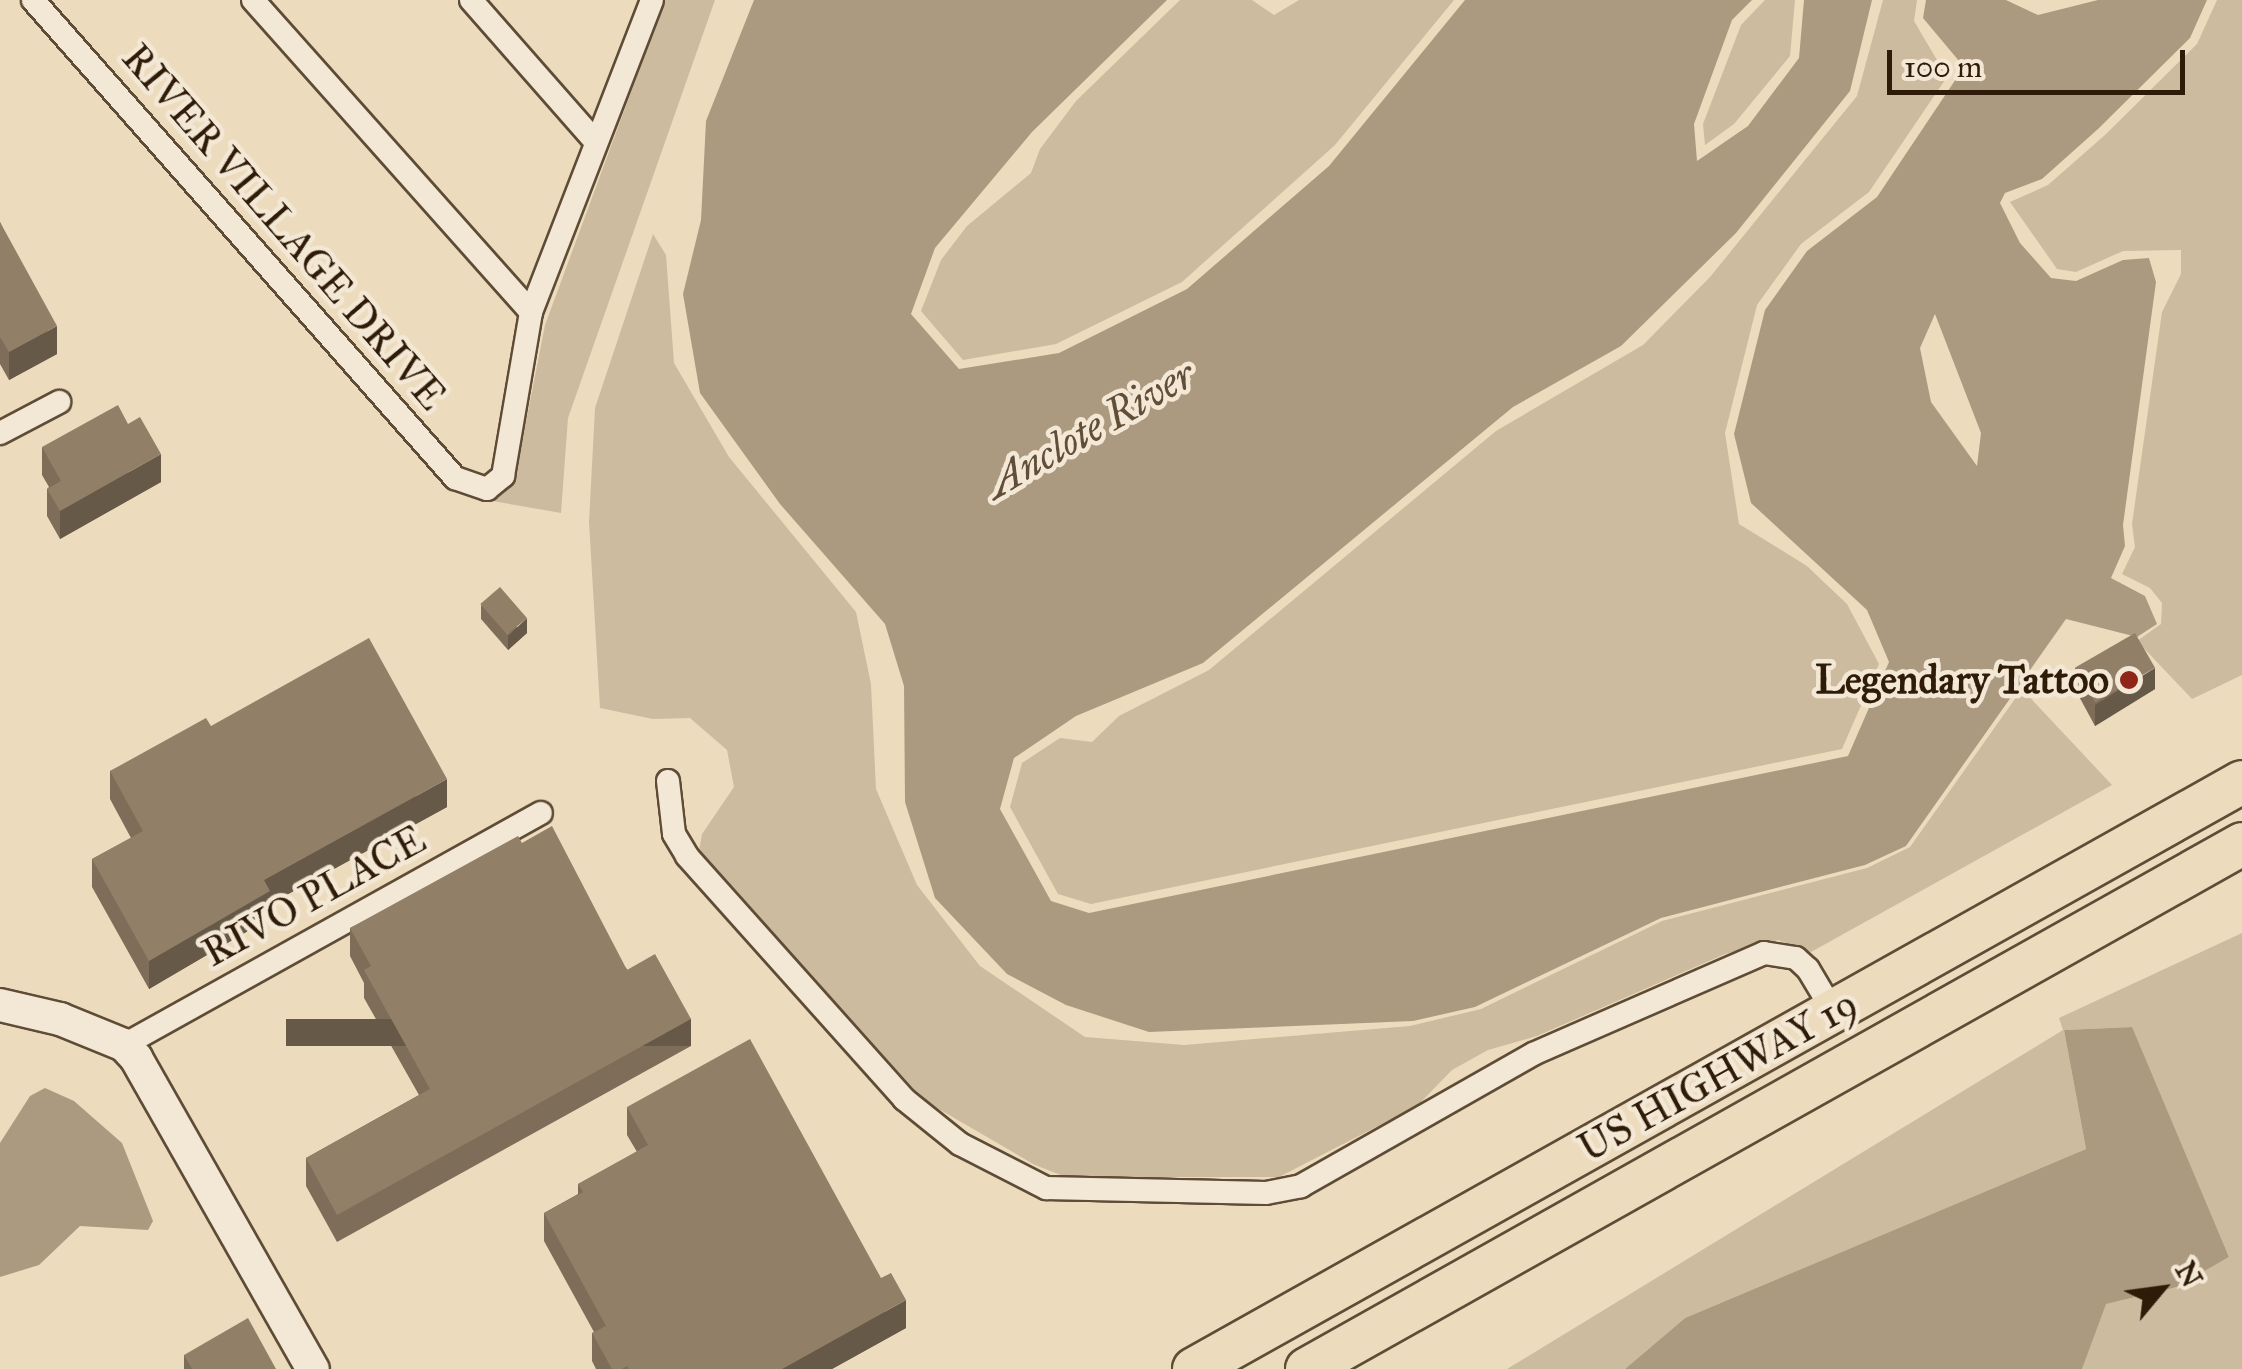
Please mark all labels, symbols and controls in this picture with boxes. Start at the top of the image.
scale bar [1892,30,2190,92]
street label: RIVER VILLAGE DRIVE [112,34,456,420]
text: 100 m [1904,49,1982,85]
water label: Anclote River [977,349,1203,509]
place label: Legendary Tattoo [1815,656,2109,704]
marker: Legendary Tattoo [2118,669,2140,691]
street label: RIVO PLACE [194,815,434,977]
street label: US HIGHWAY 19 [1570,980,1866,1172]
north arrow [2112,1239,2212,1339]
text: N [2168,1255,2210,1293]

